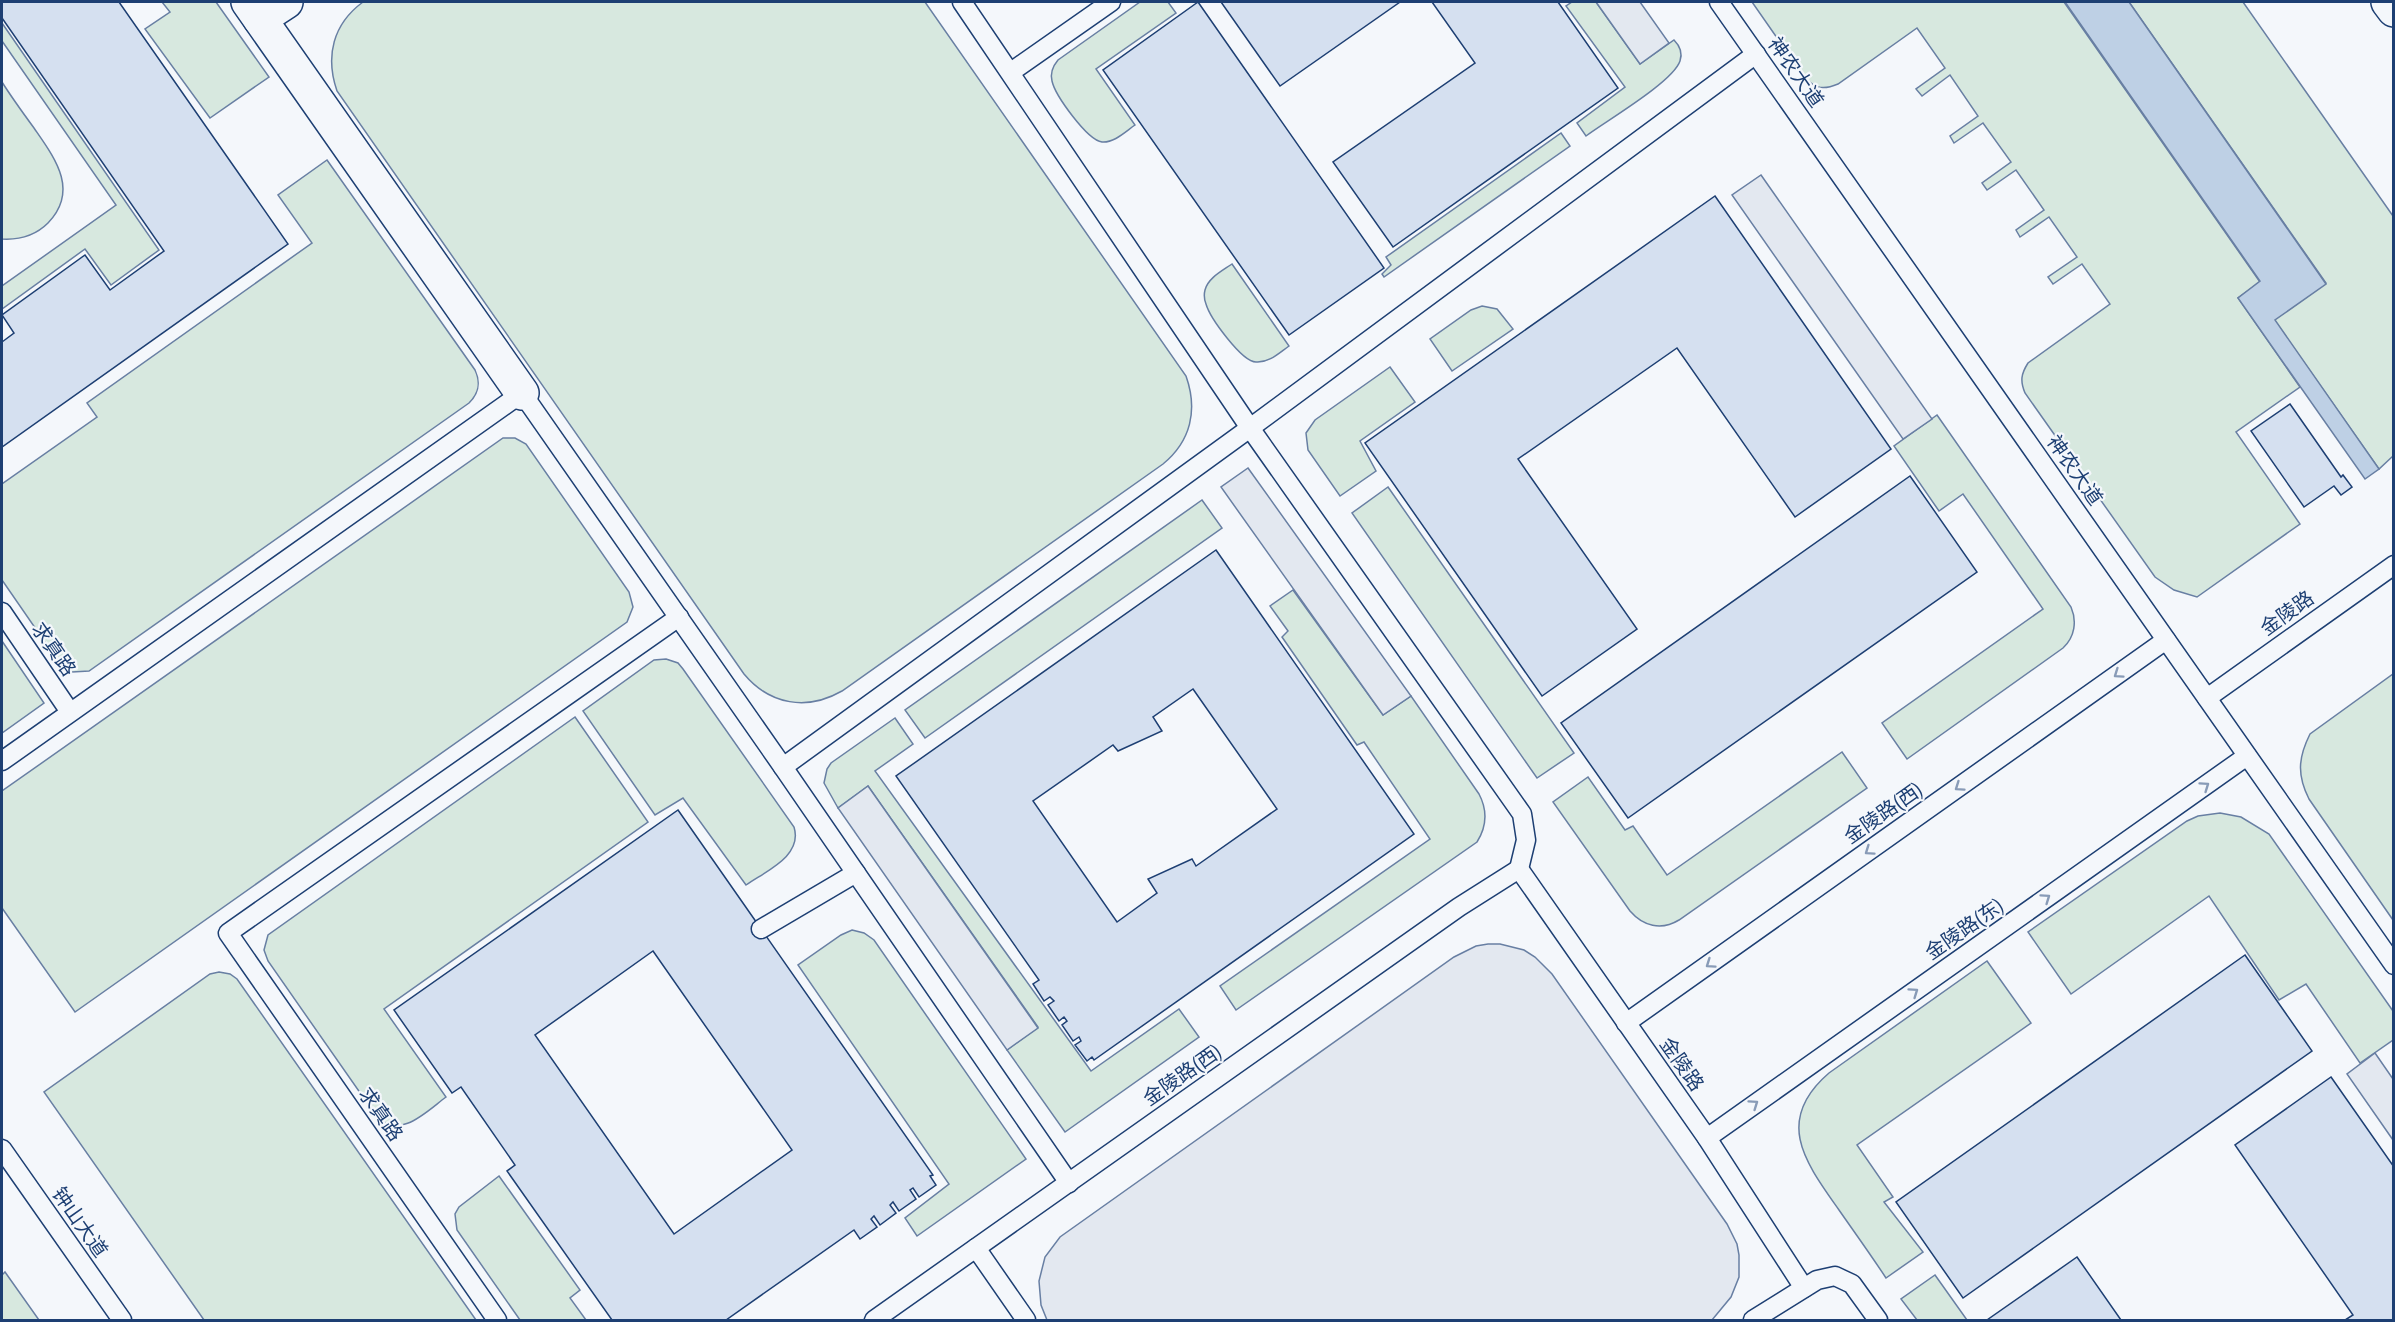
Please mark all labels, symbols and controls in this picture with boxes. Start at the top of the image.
street label: 神农大道 [1764,32,1829,111]
street label: 神农大道 [2043,430,2108,509]
street label: 金陵路 [2256,586,2318,640]
street label: 求真路 [28,618,81,680]
one-way arrow [2114,667,2125,678]
street label: 金陵路(西) [1839,777,1926,848]
one-way arrow [1955,780,1966,791]
one-way arrow [2198,782,2209,793]
one-way arrow [1864,844,1875,855]
street label: 金陵路(东) [1920,893,2007,964]
one-way arrow [2039,894,2050,905]
one-way arrow [1705,956,1716,967]
one-way arrow [1907,988,1918,999]
street label: 金陵路 [1656,1033,1709,1095]
street label: 金陵路(西) [1138,1039,1225,1110]
street label: 求真路 [355,1083,408,1145]
one-way arrow [1748,1100,1759,1111]
street label: 钟山大道 [48,1182,113,1261]

